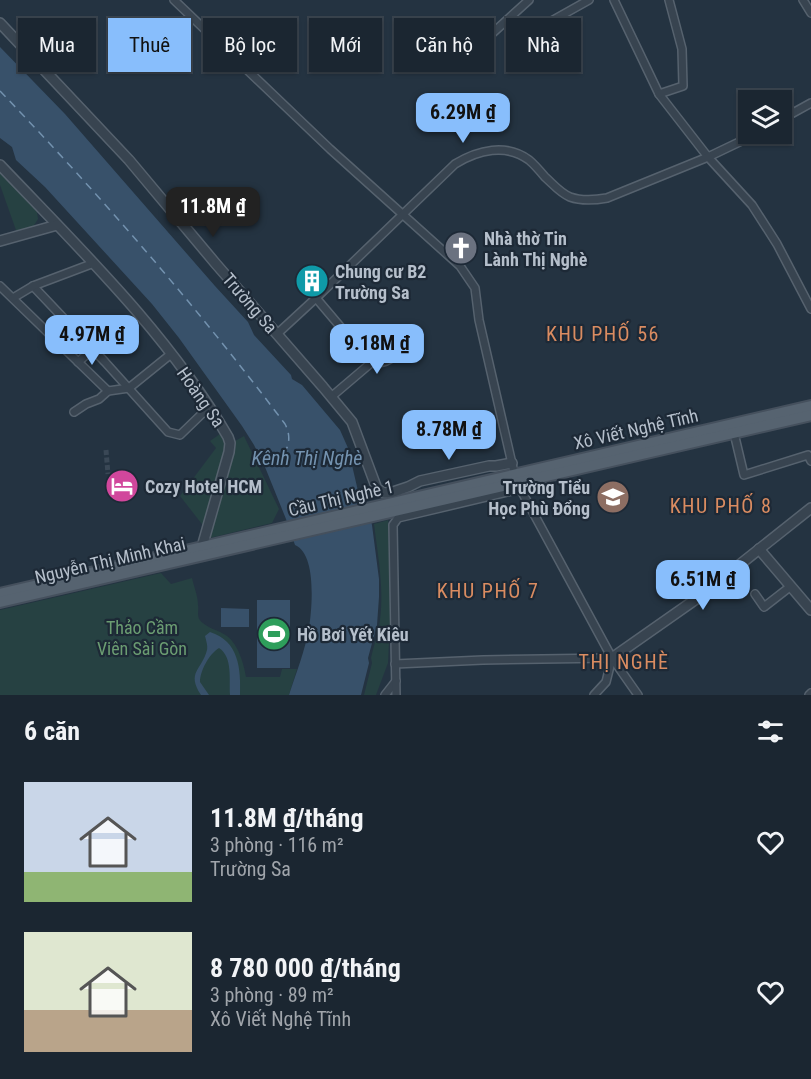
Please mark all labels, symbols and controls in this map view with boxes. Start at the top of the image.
chip: Mua [18,18,96,72]
chip: Thuê [108,18,191,72]
chip: Bộ lọc [203,18,297,72]
chip: Mới [309,18,382,72]
chip: Căn hộ [394,18,494,72]
chip: Nhà [506,18,581,72]
map controls [738,90,792,144]
button: layers [738,90,792,144]
pin: 6.29M ₫ [408,93,518,144]
text: 6.29M ₫ [430,100,496,124]
pin: 11.8M ₫ [158,187,268,238]
text: 11.8M ₫ [180,194,246,218]
place label: Nhà thờ Tin Lành Thị Nghè [484,228,588,270]
church icon: Nhà thờ Tin Lành Thị Nghè [443,230,479,266]
place label: Chung cư B2 Trường Sa [335,261,426,303]
building icon: Chung cư B2 Trường Sa [294,263,330,299]
street label: Trường Sa [218,269,282,337]
pin: 4.97M ₫ [37,315,147,366]
district label: KHU PHỐ 56 [546,321,660,346]
text: 4.97M ₫ [59,322,125,346]
pin: 9.18M ₫ [322,324,432,375]
text: 9.18M ₫ [344,331,410,355]
street label: Hoàng Sa [173,363,229,431]
street label: Xô Viết Nghệ Tĩnh [572,404,700,454]
pin: 8.78M ₫ [394,410,504,461]
text: 8.78M ₫ [416,417,482,441]
water label: Kênh Thị Nghè [252,446,362,470]
hotel icon: Cozy Hotel HCM [104,468,140,504]
place label: Cozy Hotel HCM [145,476,262,497]
street label: Cầu Thị Nghè 1 [286,476,396,520]
place label: Trường Tiểu Học Phù Đổng [488,477,590,519]
school or university icon: Trường Tiểu Học Phù Đổng [595,479,631,515]
district label: KHU PHỐ 8 [670,493,772,518]
street label: Nguyễn Thị Minh Khai [33,532,187,588]
pin: 6.51M ₫ [648,560,758,611]
text: 6.51M ₫ [670,567,736,591]
district label: KHU PHỐ 7 [437,578,539,603]
sports icon: Hồ Bơi Yết Kiêu [256,616,292,652]
park label: Thảo Cầm Viên Sài Gòn [97,617,187,659]
place label: Hồ Bơi Yết Kiêu [297,624,409,645]
district label: THỊ NGHÈ [579,650,669,674]
icon: filters [754,715,787,748]
text: 6 căn [24,716,80,746]
text: 11.8M ₫/tháng [210,803,364,833]
icon: home [72,806,144,878]
icon: heart [754,826,787,859]
text: 3 phòng · 116 m² [210,833,344,857]
text: Trường Sa [210,857,291,881]
text: 8 780 000 ₫/tháng [210,953,401,983]
icon: home [72,956,144,1028]
icon: heart [754,976,787,1009]
text: 3 phòng · 89 m² [210,983,334,1007]
text: Xô Viết Nghệ Tĩnh [210,1007,351,1031]

